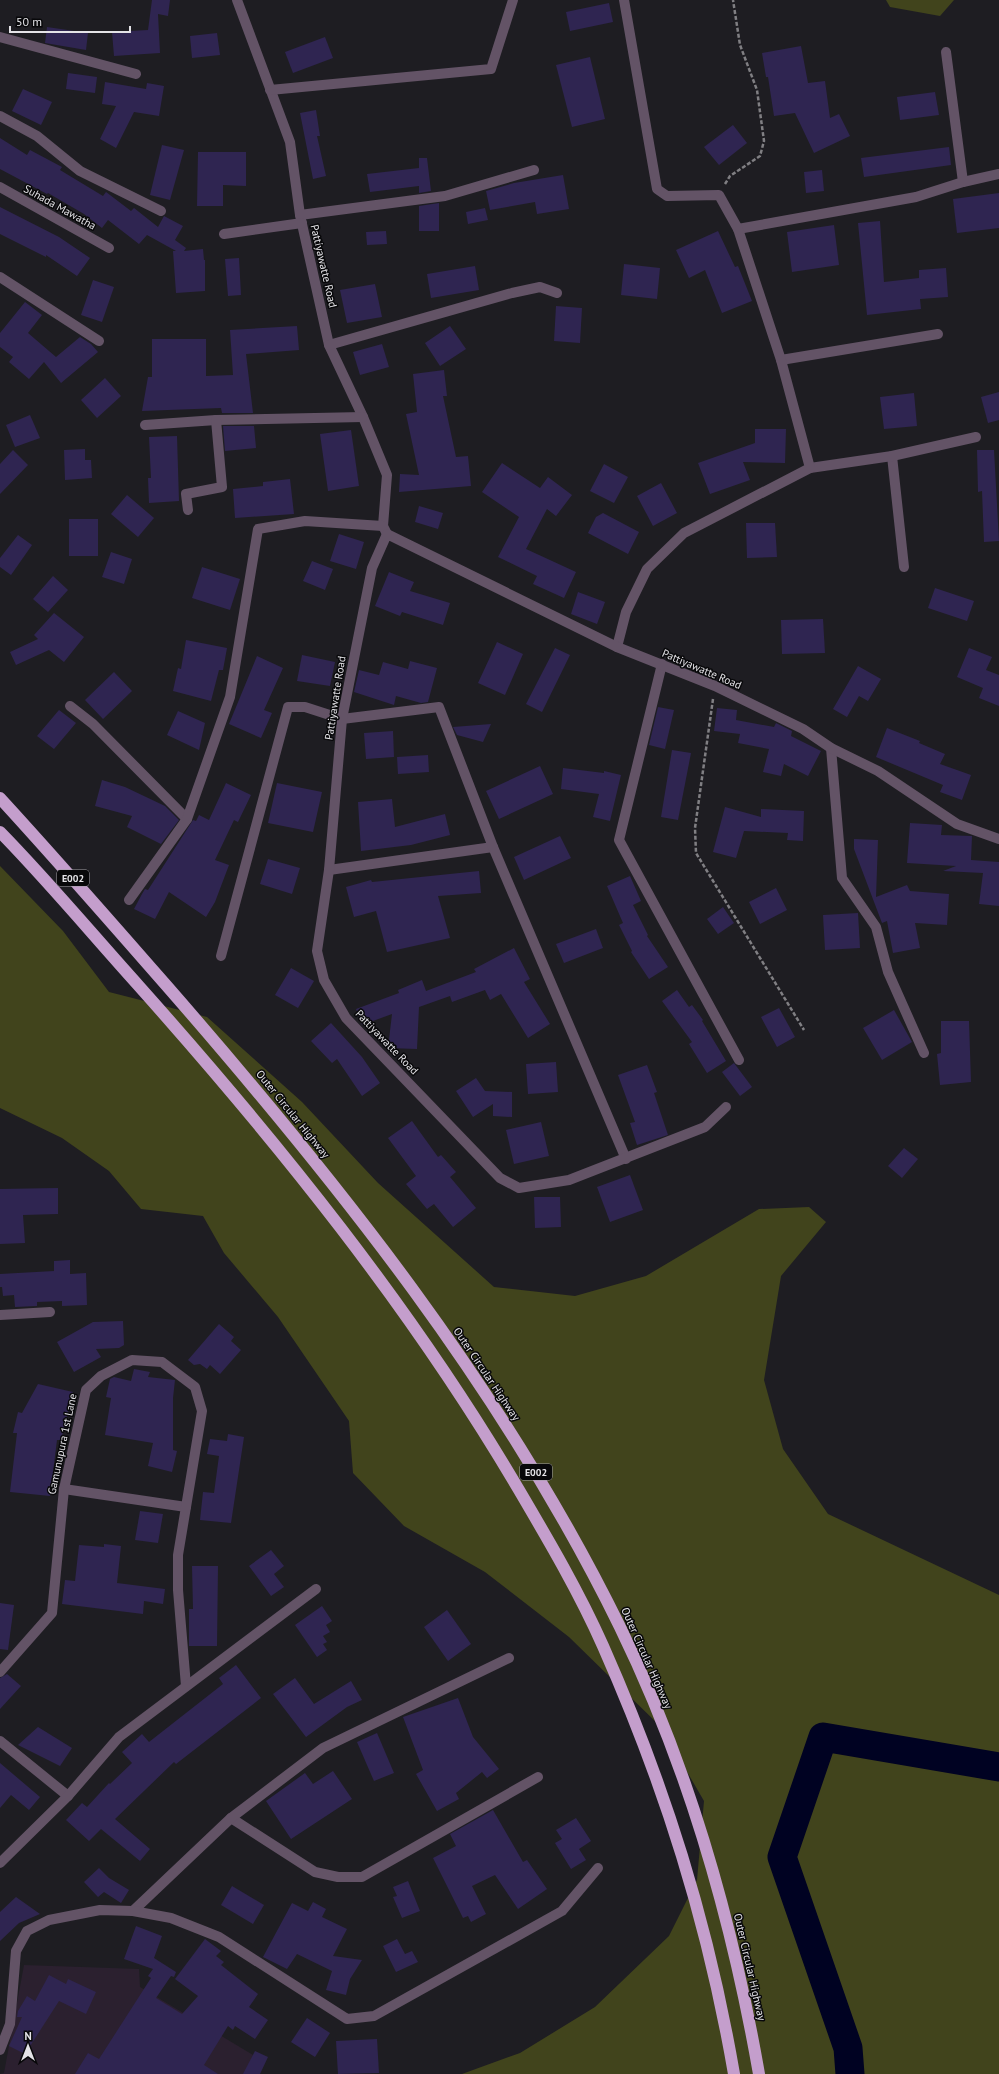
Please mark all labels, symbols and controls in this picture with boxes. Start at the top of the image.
scale bar [10,8,130,34]
text: 50 m [16,14,42,29]
street label: Suhada Mawatha [21,181,99,233]
street label: Pattiyawatte Road [308,223,340,309]
street label: Pattiyawatte Road [660,646,744,692]
street label: Pattiyawatte Road [321,655,349,741]
road number: E002 [57,870,89,886]
street label: Pattiyawatte Road [352,1007,422,1077]
street label: Outer Circular Highway [253,1067,333,1162]
street label: Outer Circular Highway [451,1325,524,1424]
street label: Gamunupura 1st Lane [44,1392,80,1496]
road number: E002 [520,1464,552,1480]
street label: Outer Circular Highway [618,1605,676,1712]
street label: Outer Circular Highway [731,1912,769,2023]
north arrow [8,2026,48,2066]
text: N [24,2029,32,2043]

